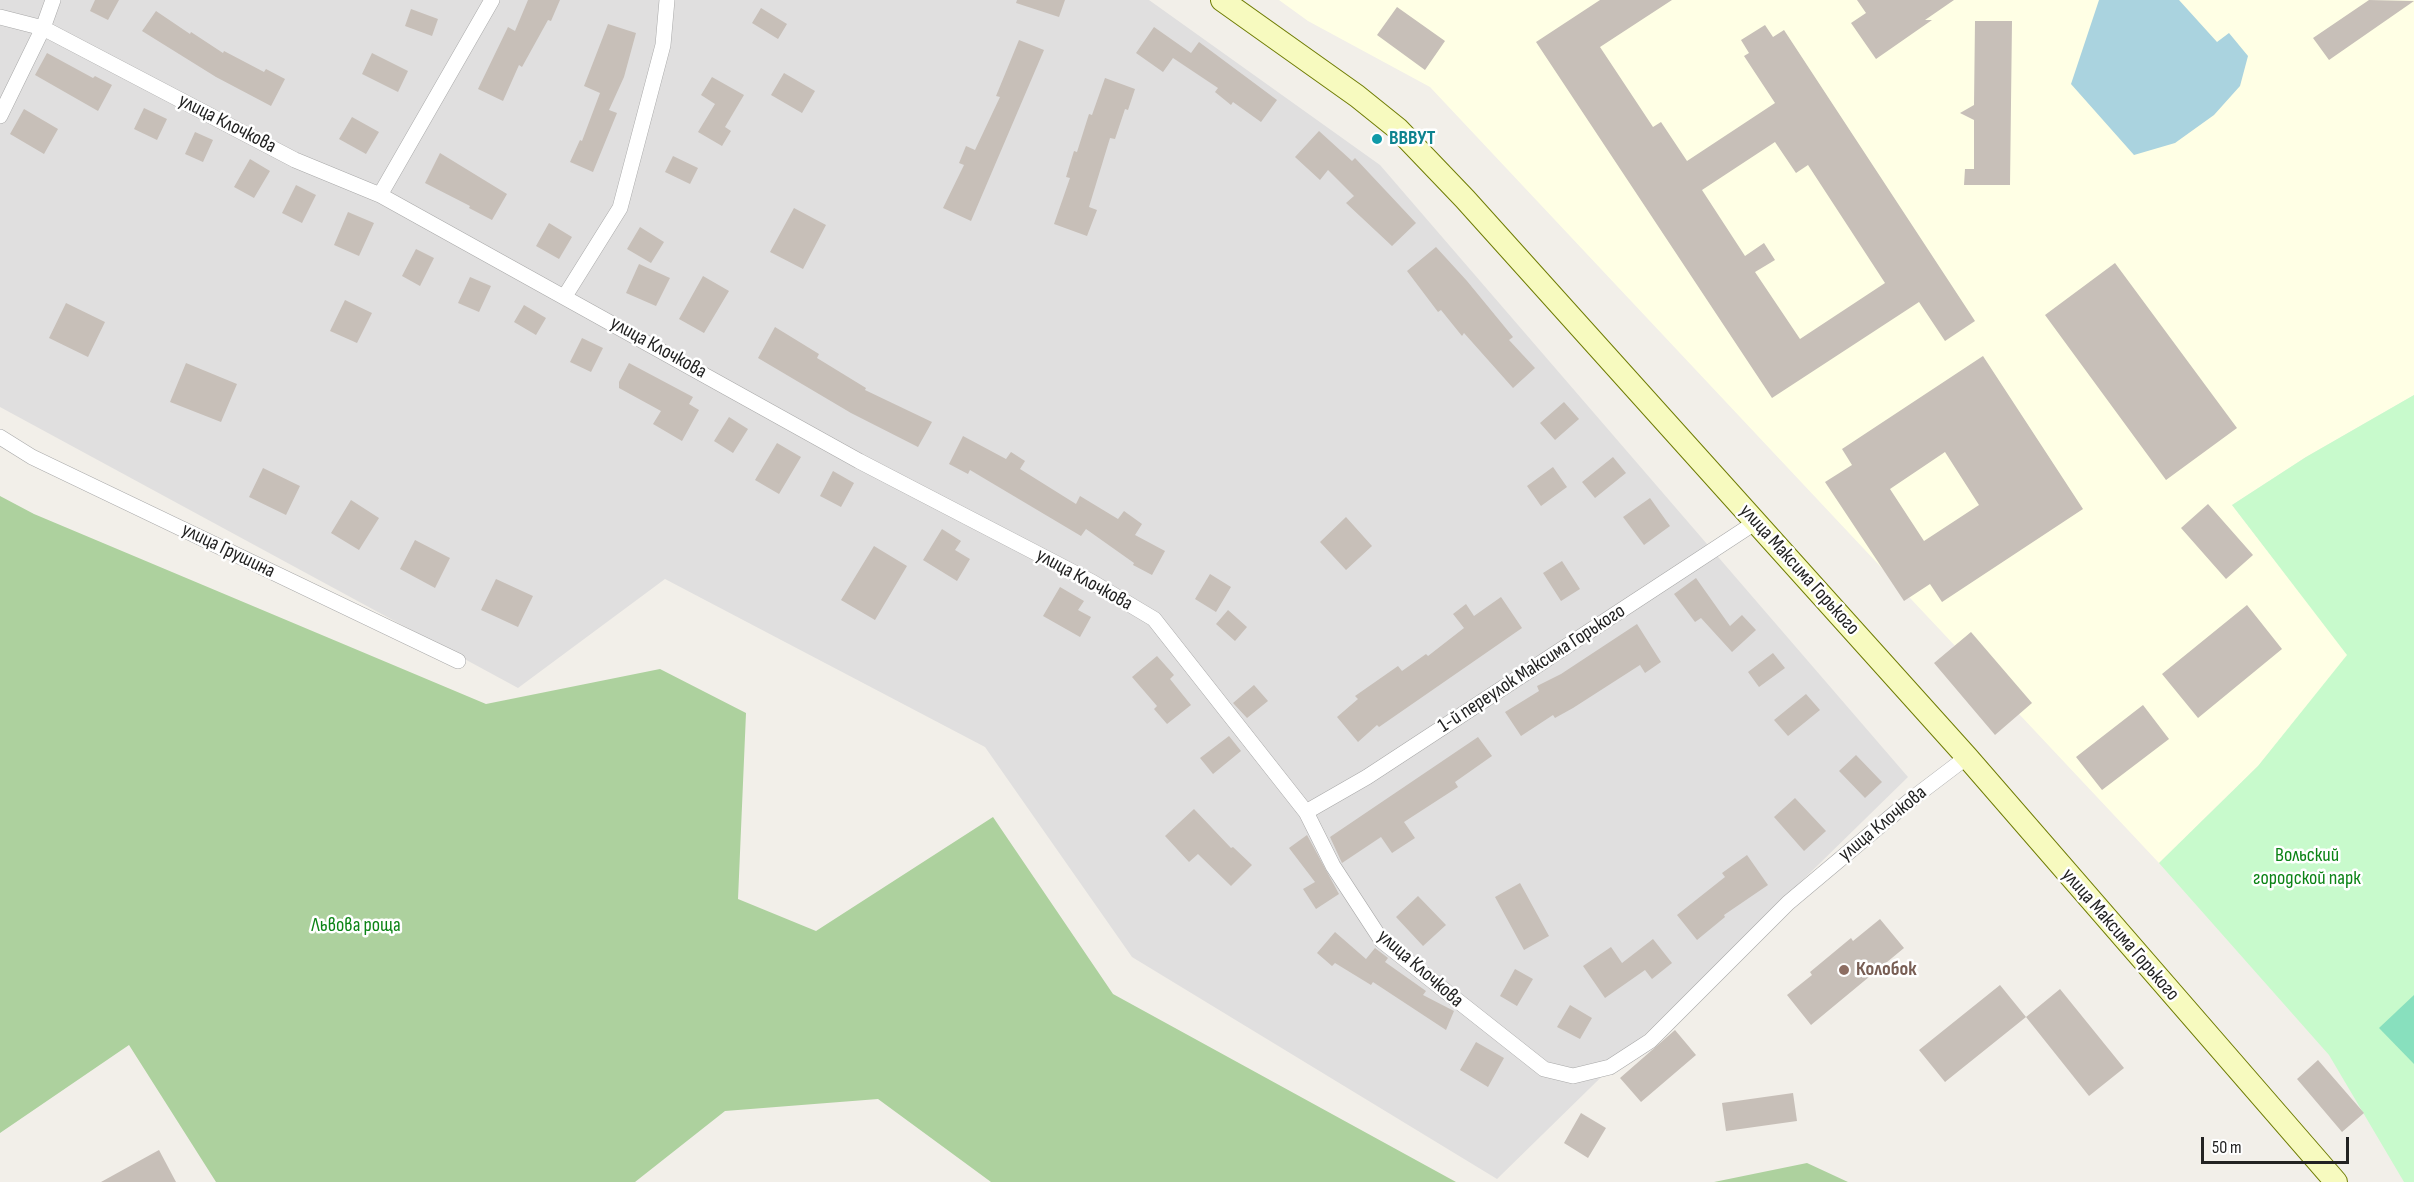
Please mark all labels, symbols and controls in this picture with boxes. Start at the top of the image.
street label: улица Клочкова [174,89,280,159]
place label: ВВВУТ [1389,127,1435,151]
marker: ВВВУТ [1370,132,1384,146]
street label: улица Клочкова [606,312,710,384]
street label: улица Максима Горького [1734,500,1864,640]
street label: улица Грушина [177,518,279,584]
street label: улица Клочкова [1032,544,1136,616]
street label: 1-й переулок Максима Горького [1434,600,1630,738]
street label: улица Клочкова [1834,781,1932,867]
park label: Вольский городской парк [2253,844,2361,891]
street label: улица Максима Горького [2056,864,2184,1006]
park label: Львова роща [311,914,401,938]
street label: улица Клочкова [1372,925,1468,1013]
place label: Колобок [1856,958,1917,982]
marker: Колобок [1837,963,1851,977]
scale bar [2204,1125,2352,1163]
text: 50 m [2212,1137,2242,1158]

